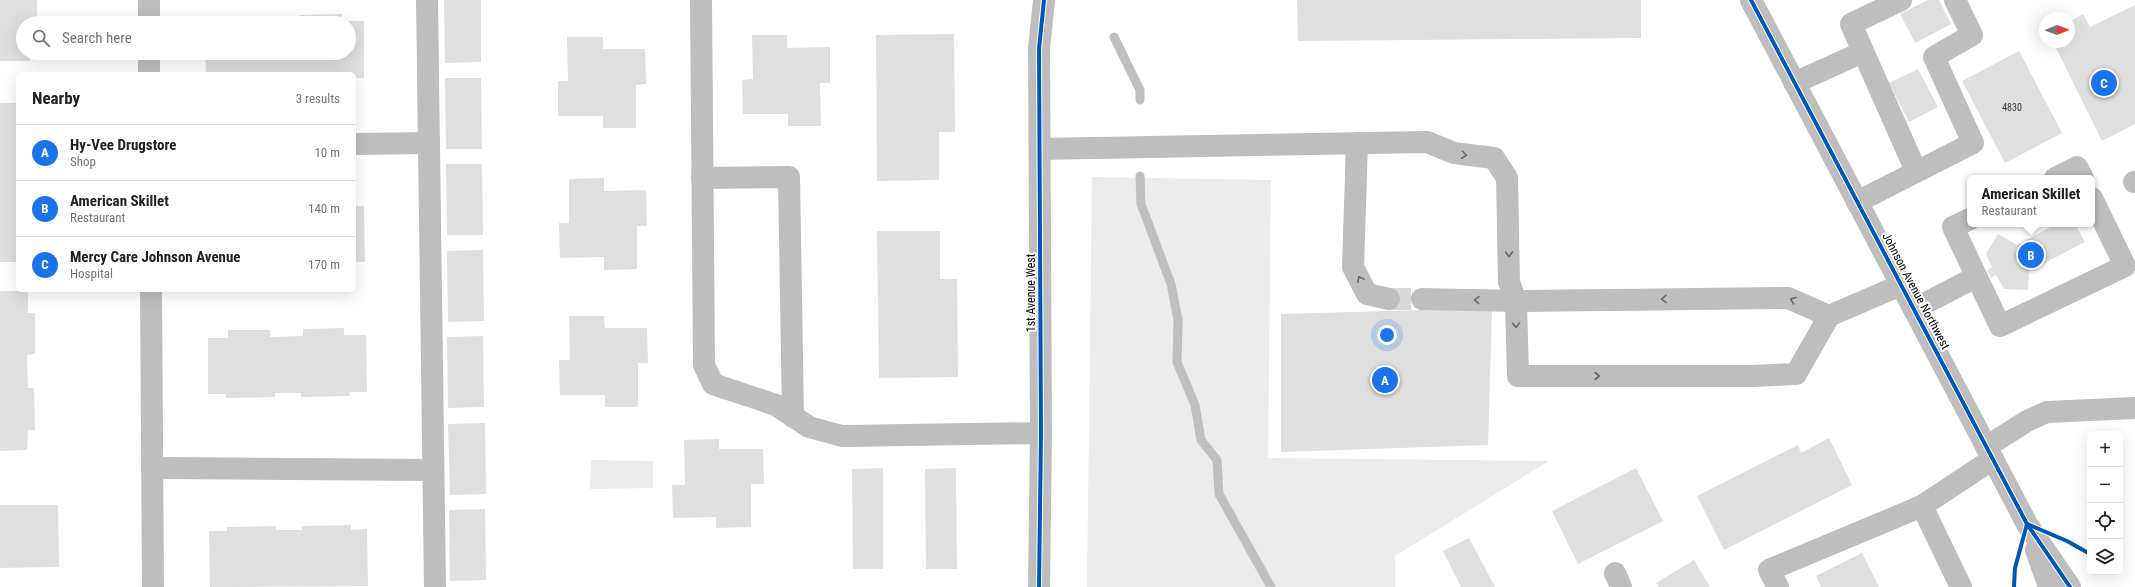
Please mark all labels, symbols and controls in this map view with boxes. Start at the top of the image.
north arrow [2039,12,2075,48]
search box [16,16,356,60]
icon: search [30,27,52,49]
text: Search here [62,29,132,47]
pin: C [2091,68,2117,98]
text: Nearby [32,88,80,108]
text: 3 results [296,91,340,106]
house number: 4830 [2002,102,2022,113]
text: Hy-Vee Drugstore [70,136,176,154]
text: A [41,145,49,160]
text: 10 m [314,145,340,160]
one-way arrow [1461,150,1467,159]
text: Shop [70,154,96,169]
popup [1967,175,2095,227]
text: American Skillet [1982,185,2080,203]
text: American Skillet [70,192,169,210]
text: B [41,201,49,216]
text: 140 m [308,201,340,216]
text: Restaurant [1982,203,2037,218]
text: Restaurant [70,210,125,225]
street label: Johnson Avenue Northwest [1879,230,1953,352]
pin: B [2018,240,2044,270]
text: Mercy Care Johnson Avenue [70,248,241,266]
one-way arrow [1504,251,1513,257]
street label: 1st Avenue West [1024,253,1038,332]
text: C [41,257,49,272]
text: 170 m [308,257,340,272]
text: Hospital [70,266,113,281]
one-way arrow [1357,276,1364,284]
one-way arrow [1661,295,1667,303]
one-way arrow [1474,296,1480,304]
one-way arrow [1790,297,1797,305]
one-way arrow [1512,322,1521,328]
your location [1377,325,1397,345]
pin: A [1372,365,1398,395]
one-way arrow [1594,372,1600,380]
map controls [2087,431,2123,575]
button: + [2087,431,2123,467]
button: − [2087,467,2123,503]
button: locate [2087,503,2123,539]
button: layers [2087,539,2123,575]

